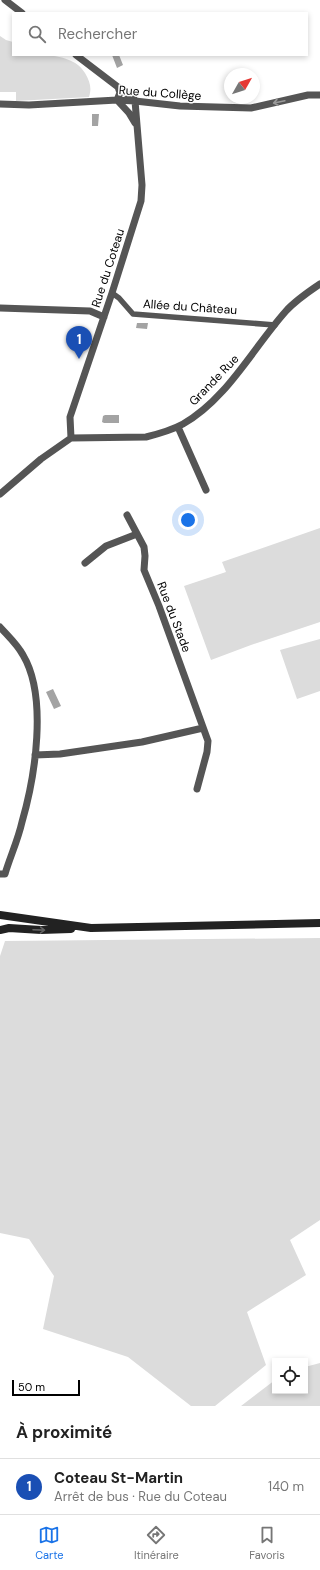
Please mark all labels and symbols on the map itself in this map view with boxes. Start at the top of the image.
north arrow [224,68,260,104]
street label: Rue du Collège [118,82,202,104]
one-way arrow [273,98,286,106]
street label: Rue du Coteau [88,226,128,309]
street label: Allée du Château [142,296,238,318]
pin: 1 [66,326,92,359]
street label: Grande Rue [186,351,243,409]
your location [178,510,198,530]
street label: Rue du Stade [153,580,195,655]
one-way arrow [32,926,45,934]
scale bar [12,1378,80,1397]

